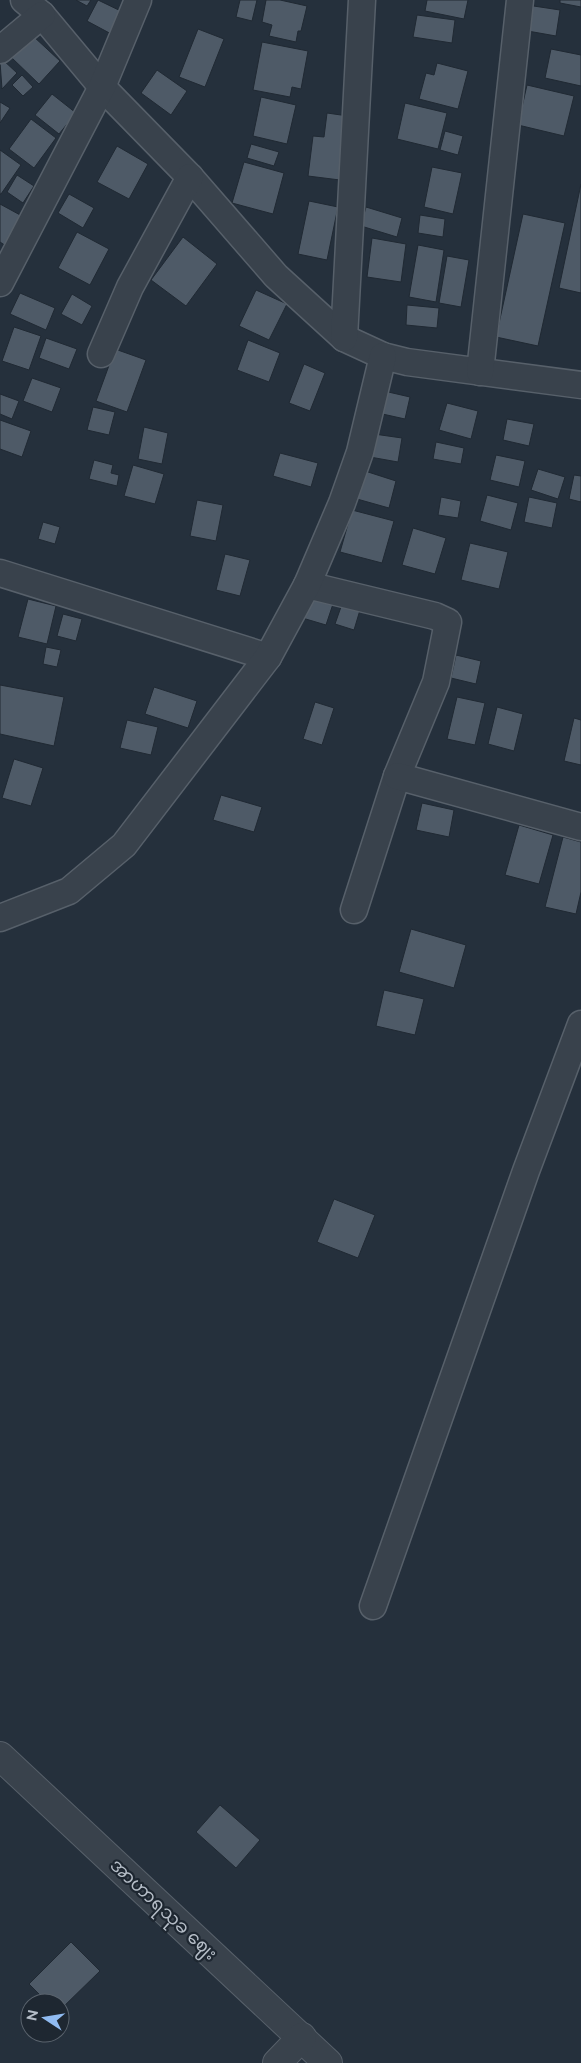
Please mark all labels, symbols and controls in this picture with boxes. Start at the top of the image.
street label: အာဟာရသုခ ဈေး [103,1854,222,1967]
north arrow [20,1993,70,2043]
text: N [23,2008,41,2022]

